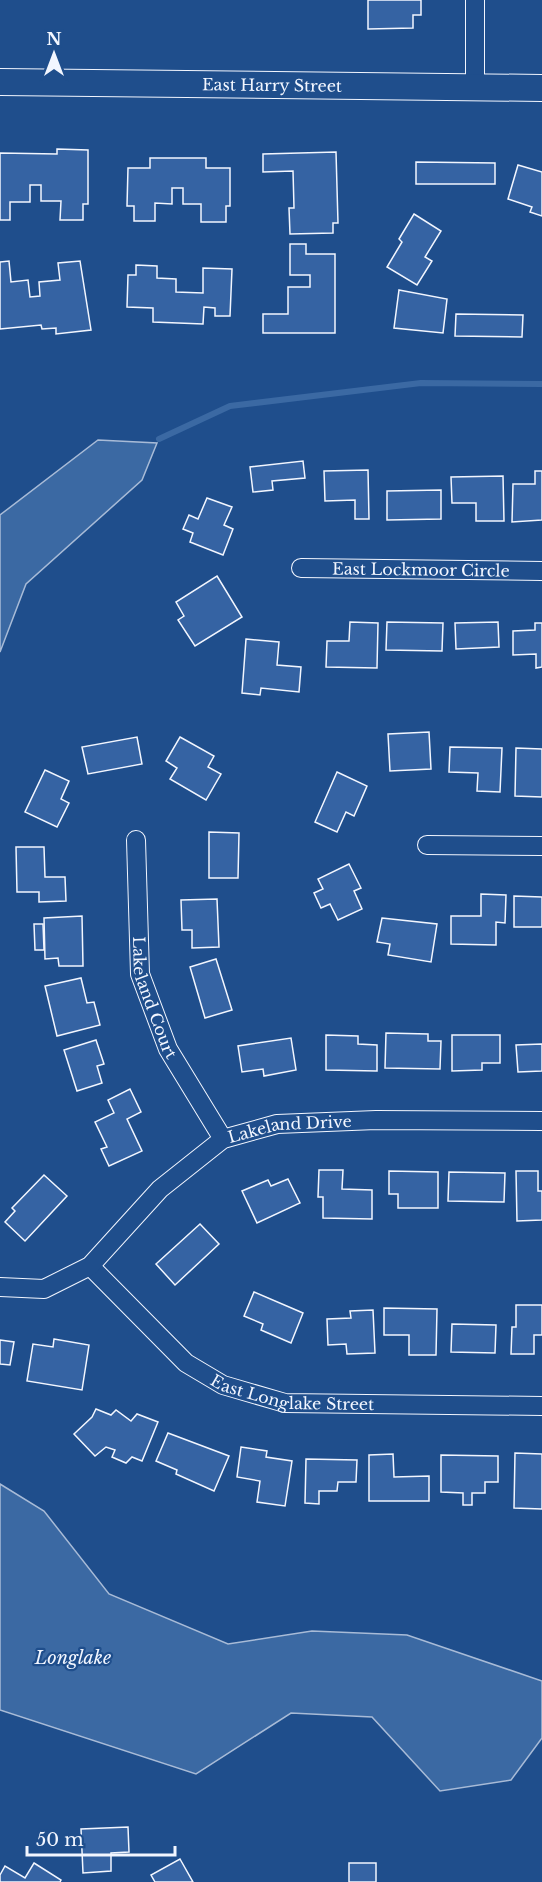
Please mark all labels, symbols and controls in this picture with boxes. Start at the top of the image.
north arrow [24,24,84,84]
text: N [46,29,62,49]
street label: East Harry Street [202,74,342,96]
street label: East Lockmoor Circle [332,558,510,581]
street label: Lakeland Court [129,936,181,1062]
street label: Lakeland Drive [226,1111,352,1147]
street label: East Longlake Street [207,1370,374,1414]
water label: Longlake [34,1647,111,1669]
scale bar [27,1819,176,1857]
text: 50 m [36,1829,84,1851]

